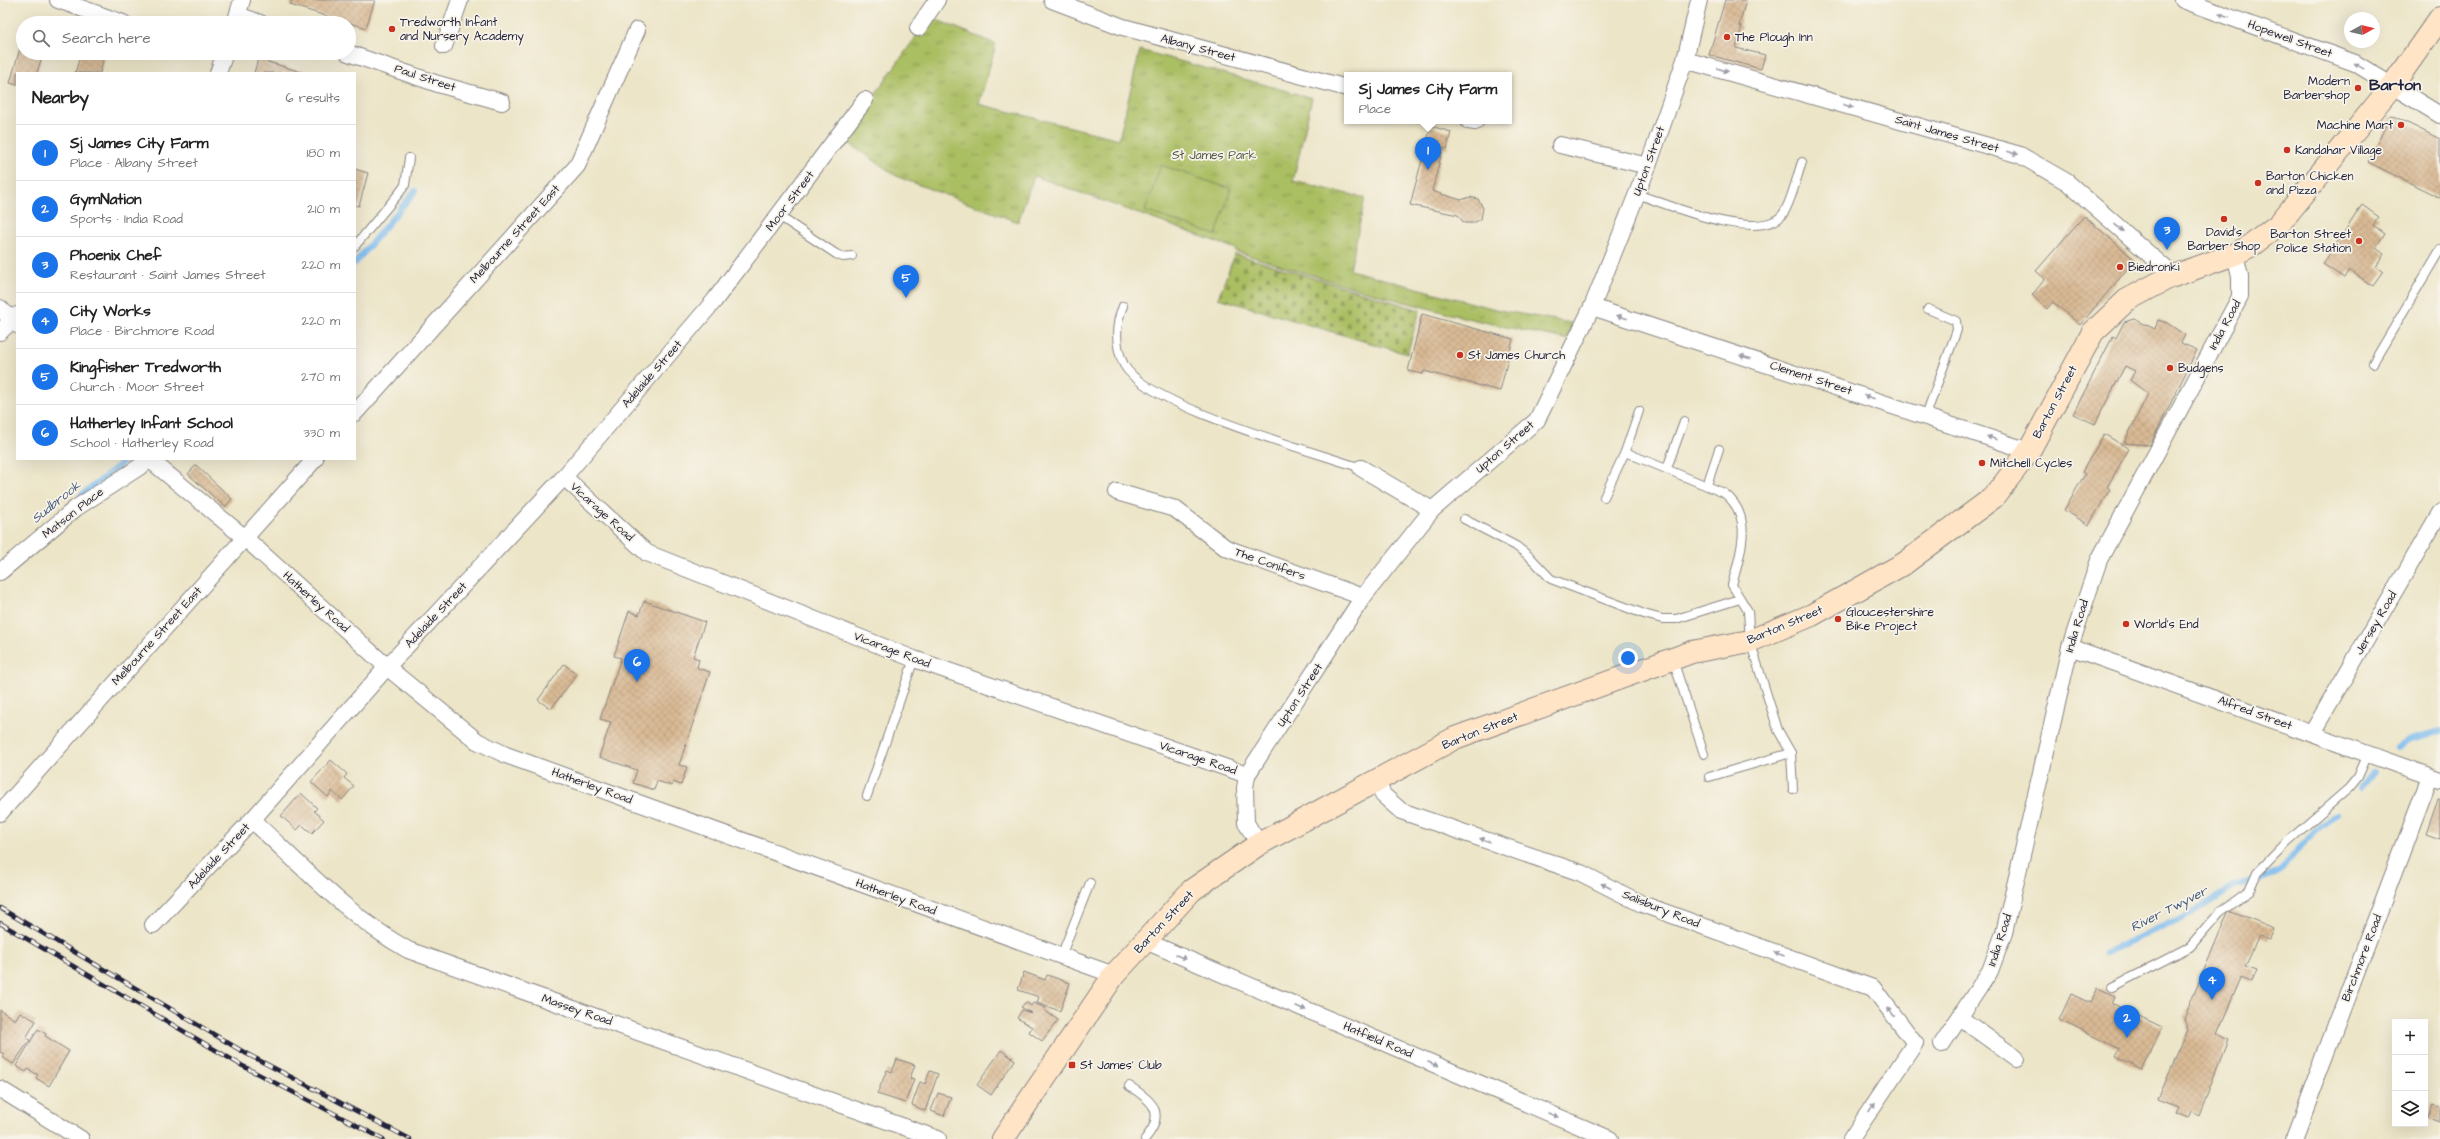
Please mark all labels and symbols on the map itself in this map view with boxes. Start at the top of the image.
one-way arrow [2218,12,2230,18]
north arrow [2344,12,2380,48]
place label: Tredworth Infant and Nursery Academy [400,14,524,46]
street label: Hopewell Street [2245,16,2335,62]
marker: Tredworth Infant and Nursery Academy [387,24,397,34]
place label: The Plough Inn [1735,29,1813,47]
street label: Albany Street [1158,30,1237,67]
marker: The Plough Inn [1722,32,1732,42]
street label: Paul Street [392,60,458,96]
one-way arrow [2353,62,2365,69]
one-way arrow [1717,68,1729,74]
place label: Modern Barbershop [2283,73,2350,104]
district label: Barton [2369,74,2421,96]
marker: Modern Barbershop [2353,83,2363,93]
one-way arrow [1842,103,1854,109]
street label: Saint James Street [1893,111,2001,157]
place label: Machine Mart [2317,117,2393,134]
marker: Machine Mart [2396,120,2406,130]
street label: Upton Street [1629,124,1669,198]
pin: 1 [1415,137,1441,170]
place label: Kandahar Village [2295,142,2383,160]
marker: Kandahar Village [2282,145,2292,155]
park label: St James Park [1172,147,1257,164]
one-way arrow [2008,150,2020,156]
street label: Moor Street [762,167,819,235]
place label: Barton Chicken and Pizza [2266,168,2353,199]
marker: Barton Chicken and Pizza [2253,178,2263,188]
street label: Melbourne Street East [466,181,564,287]
marker: David's Barber Shop [2219,214,2229,224]
pin: 3 [2154,217,2180,250]
one-way arrow [2113,223,2124,232]
place label: David's Barber Shop [2188,224,2261,255]
place label: Barton Street Police Station [2270,226,2351,257]
marker: Barton Street Police Station [2354,236,2364,246]
place label: Biedronki [2128,259,2180,276]
marker: Biedronki [2115,262,2125,272]
pin: 5 [893,265,919,298]
street label: India Road [2205,297,2245,353]
one-way arrow [1615,314,1627,320]
street label: Adelaide Street [618,336,686,412]
place label: St James Church [1468,347,1565,364]
marker: St James Church [1455,350,1465,360]
one-way arrow [1739,354,1751,360]
street label: Clement Street [1768,357,1854,399]
place label: Budgens [2178,360,2223,378]
street label: Barton Street [2029,362,2082,442]
marker: Budgens [2165,363,2175,373]
one-way arrow [1863,394,1875,400]
street label: Upton Street [1472,417,1538,477]
one-way arrow [1986,435,1998,441]
place label: Mitchell Cycles [1990,455,2072,473]
marker: Mitchell Cycles [1977,458,1987,468]
water label: Sudbrook [28,476,85,527]
street label: Vicarage Road [566,479,638,546]
street label: Matson Place [39,483,108,543]
street label: The Conifers [1232,543,1308,585]
street label: Hatherley Road [278,567,353,637]
street label: Adelaide Street [401,578,471,652]
street label: Melbourne Street East [108,583,206,689]
street label: Jersey Road [2351,588,2402,658]
street label: India Road [2061,598,2093,654]
street label: Barton Street [1745,601,1826,649]
place label: Gloucestershire Bike Project [1846,604,1935,635]
marker: Gloucestershire Bike Project [1833,614,1843,624]
place label: World's End [2134,616,2199,633]
marker: World's End [2121,619,2131,629]
street label: Vicarage Road [851,628,933,673]
your location [1618,648,1638,668]
pin: 6 [624,649,650,682]
street label: Upton Street [1273,660,1327,730]
street label: Alfred Street [2216,692,2295,734]
street label: Barton Street [1439,708,1521,754]
street label: Vicarage Road [1157,737,1239,780]
street label: Hatherley Road [549,764,635,809]
street label: Adelaide Street [184,819,254,893]
one-way arrow [1478,836,1490,842]
street label: Hatherley Road [853,875,939,920]
water label: River Twyver [2127,881,2213,937]
one-way arrow [1600,883,1612,889]
street label: Salisbury Road [1619,886,1702,933]
street label: Barton Street [1130,887,1198,957]
street label: India Road [1984,912,2016,968]
street label: Birchmore Road [2338,912,2386,1004]
one-way arrow [1772,951,1784,957]
one-way arrow [1176,954,1188,960]
pin: 4 [2199,967,2225,1000]
street label: Massey Road [539,990,615,1031]
one-way arrow [1295,1005,1307,1011]
pin: 2 [2114,1005,2140,1038]
one-way arrow [1887,1006,1895,1017]
street label: Hatfield Road [1341,1018,1415,1062]
place label: St James' Club [1080,1057,1162,1074]
marker: St James' Club [1067,1060,1077,1070]
one-way arrow [1428,1061,1439,1067]
one-way arrow [1869,1101,1876,1112]
one-way arrow [1547,1112,1559,1118]

